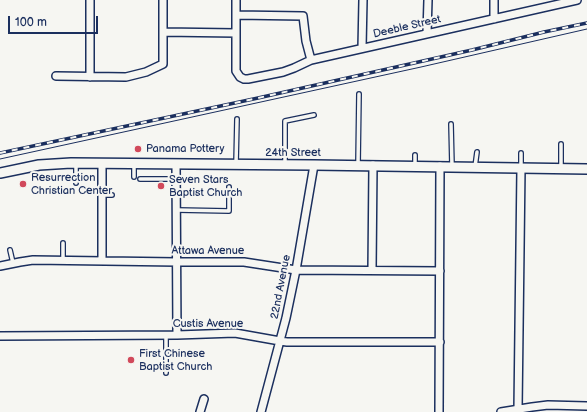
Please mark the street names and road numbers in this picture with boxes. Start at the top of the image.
street label: Deeble Street [372,13,442,41]
street label: 24th Street [265,146,321,160]
street label: Attawa Avenue [172,244,244,258]
street label: 22nd Avenue [268,254,294,320]
street label: Custis Avenue [173,317,243,331]

